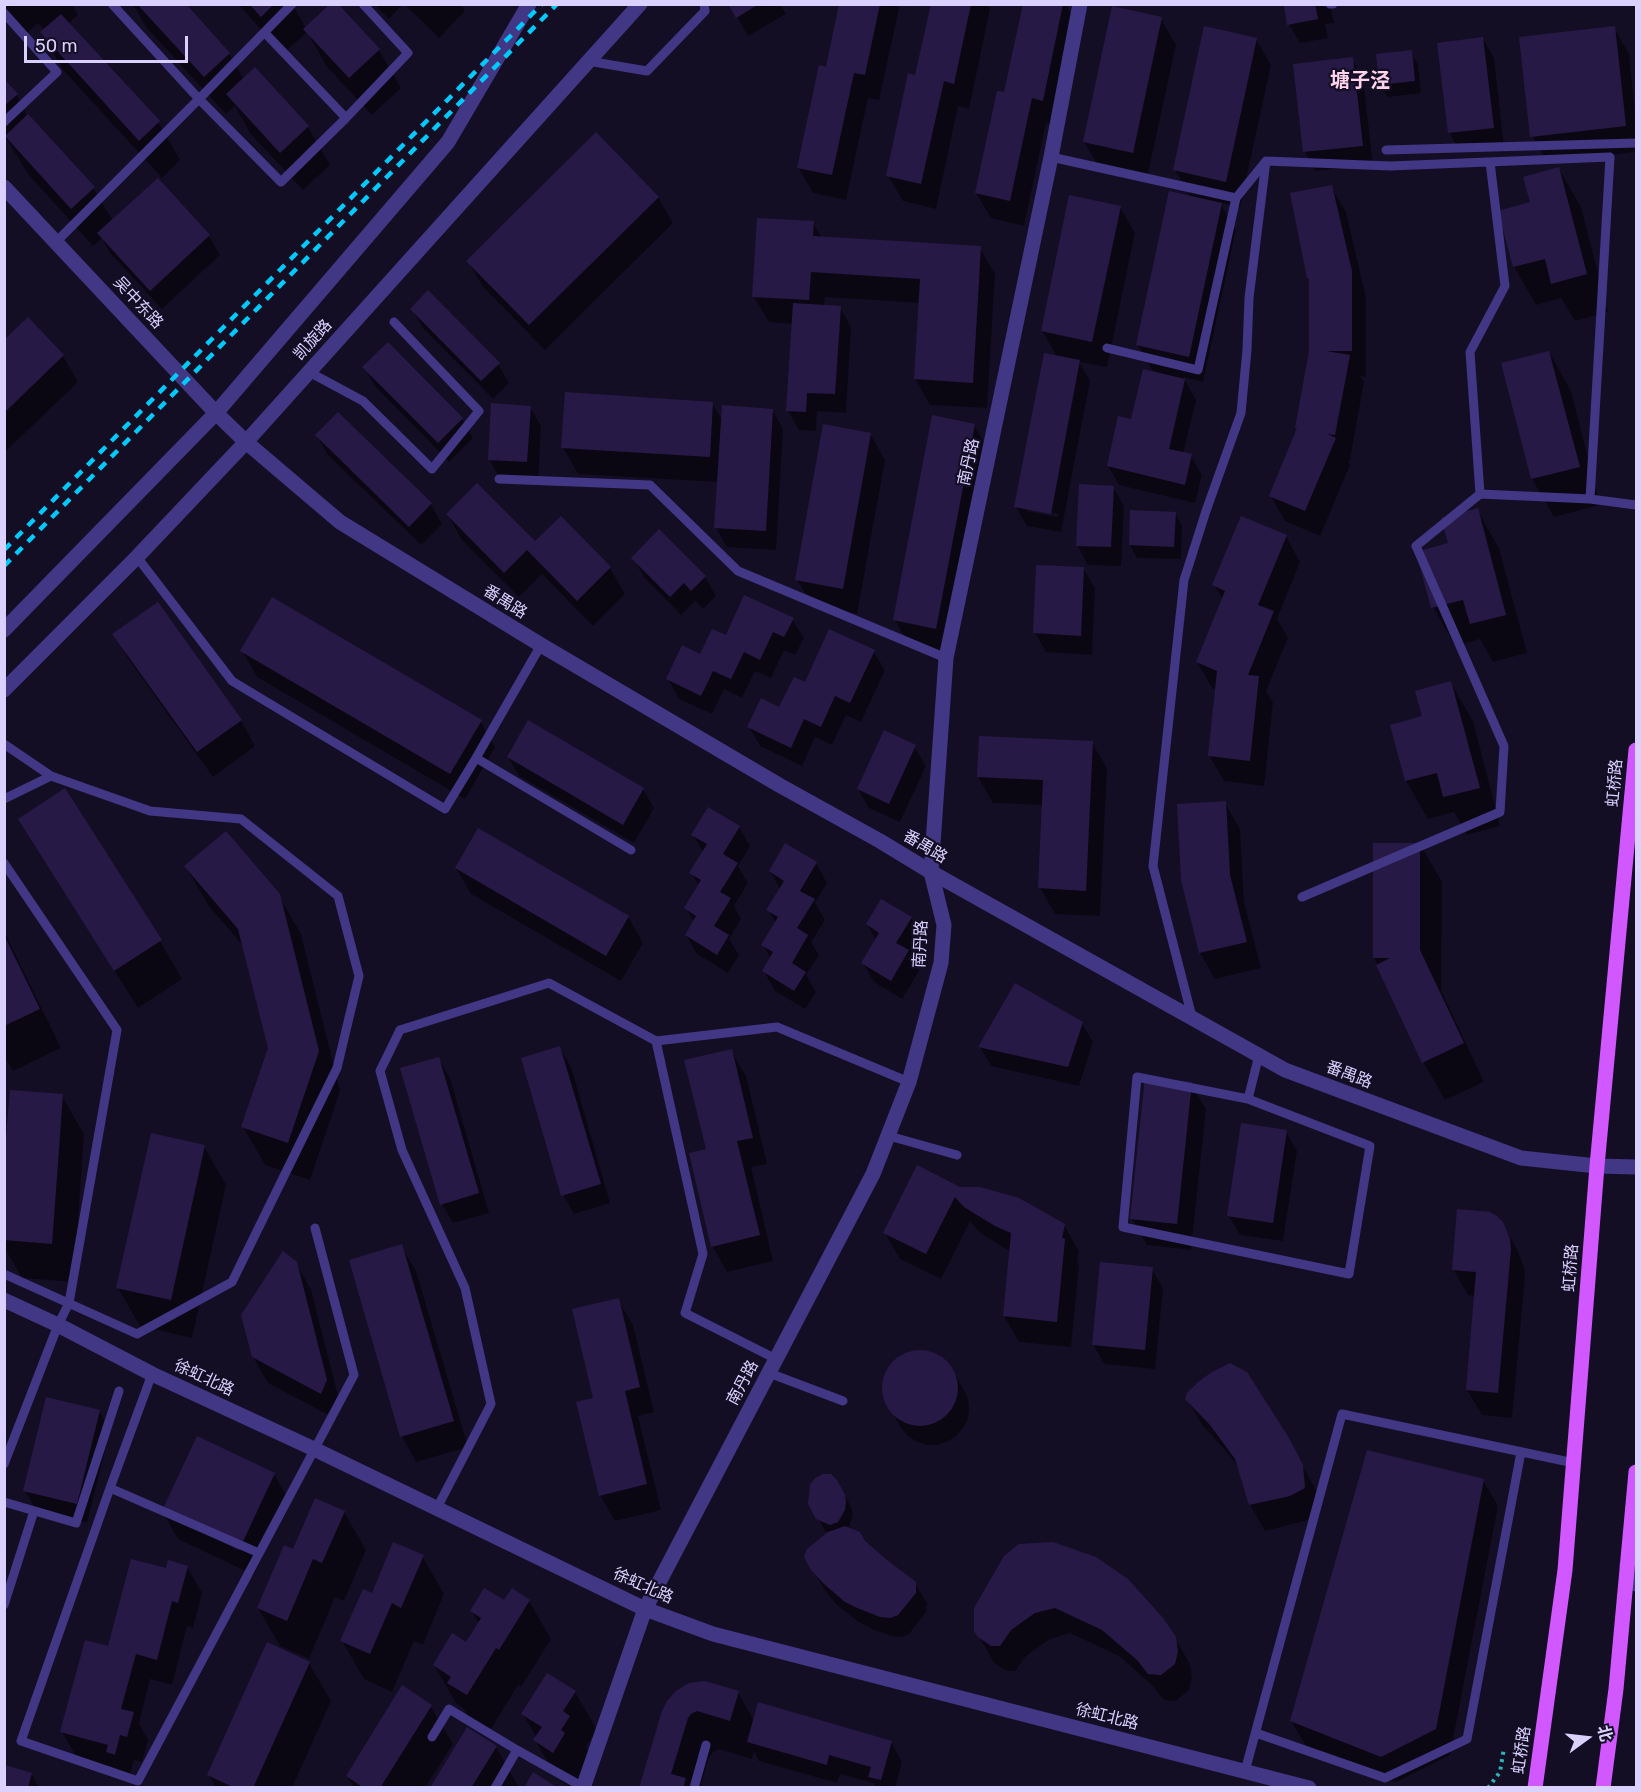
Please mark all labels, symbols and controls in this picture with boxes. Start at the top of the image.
scale bar [27,24,190,62]
text: 50 m [35,35,78,57]
district label: 塘子泾 [1330,69,1390,93]
street label: 吴中东路 [109,273,167,333]
street label: 凯旋路 [290,316,336,364]
street label: 南丹路 [955,437,983,487]
street label: 番禺路 [480,581,530,623]
street label: 虹桥路 [1603,758,1627,808]
street label: 番禺路 [899,826,951,868]
street label: 南丹路 [910,920,932,968]
street label: 番禺路 [1323,1057,1375,1093]
street label: 虹桥路 [1560,1243,1582,1293]
street label: 徐虹北路 [171,1356,237,1400]
street label: 南丹路 [723,1357,763,1409]
street label: 徐虹北路 [610,1564,676,1608]
street label: 徐虹北路 [1074,1700,1140,1734]
north arrow [1557,1708,1617,1768]
text: 北 [1594,1723,1616,1743]
street label: 虹桥路 [1509,1725,1535,1775]

